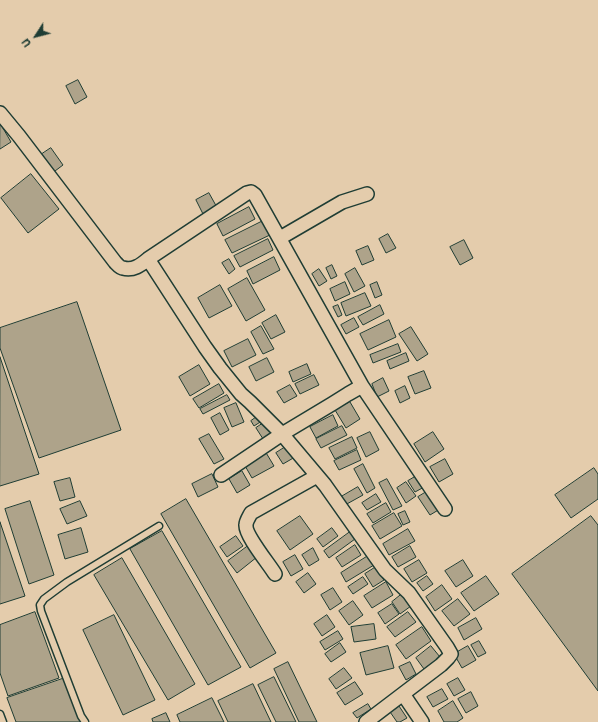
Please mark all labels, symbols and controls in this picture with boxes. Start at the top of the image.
north arrow [16,16,56,56]
text: U [18,36,34,51]

